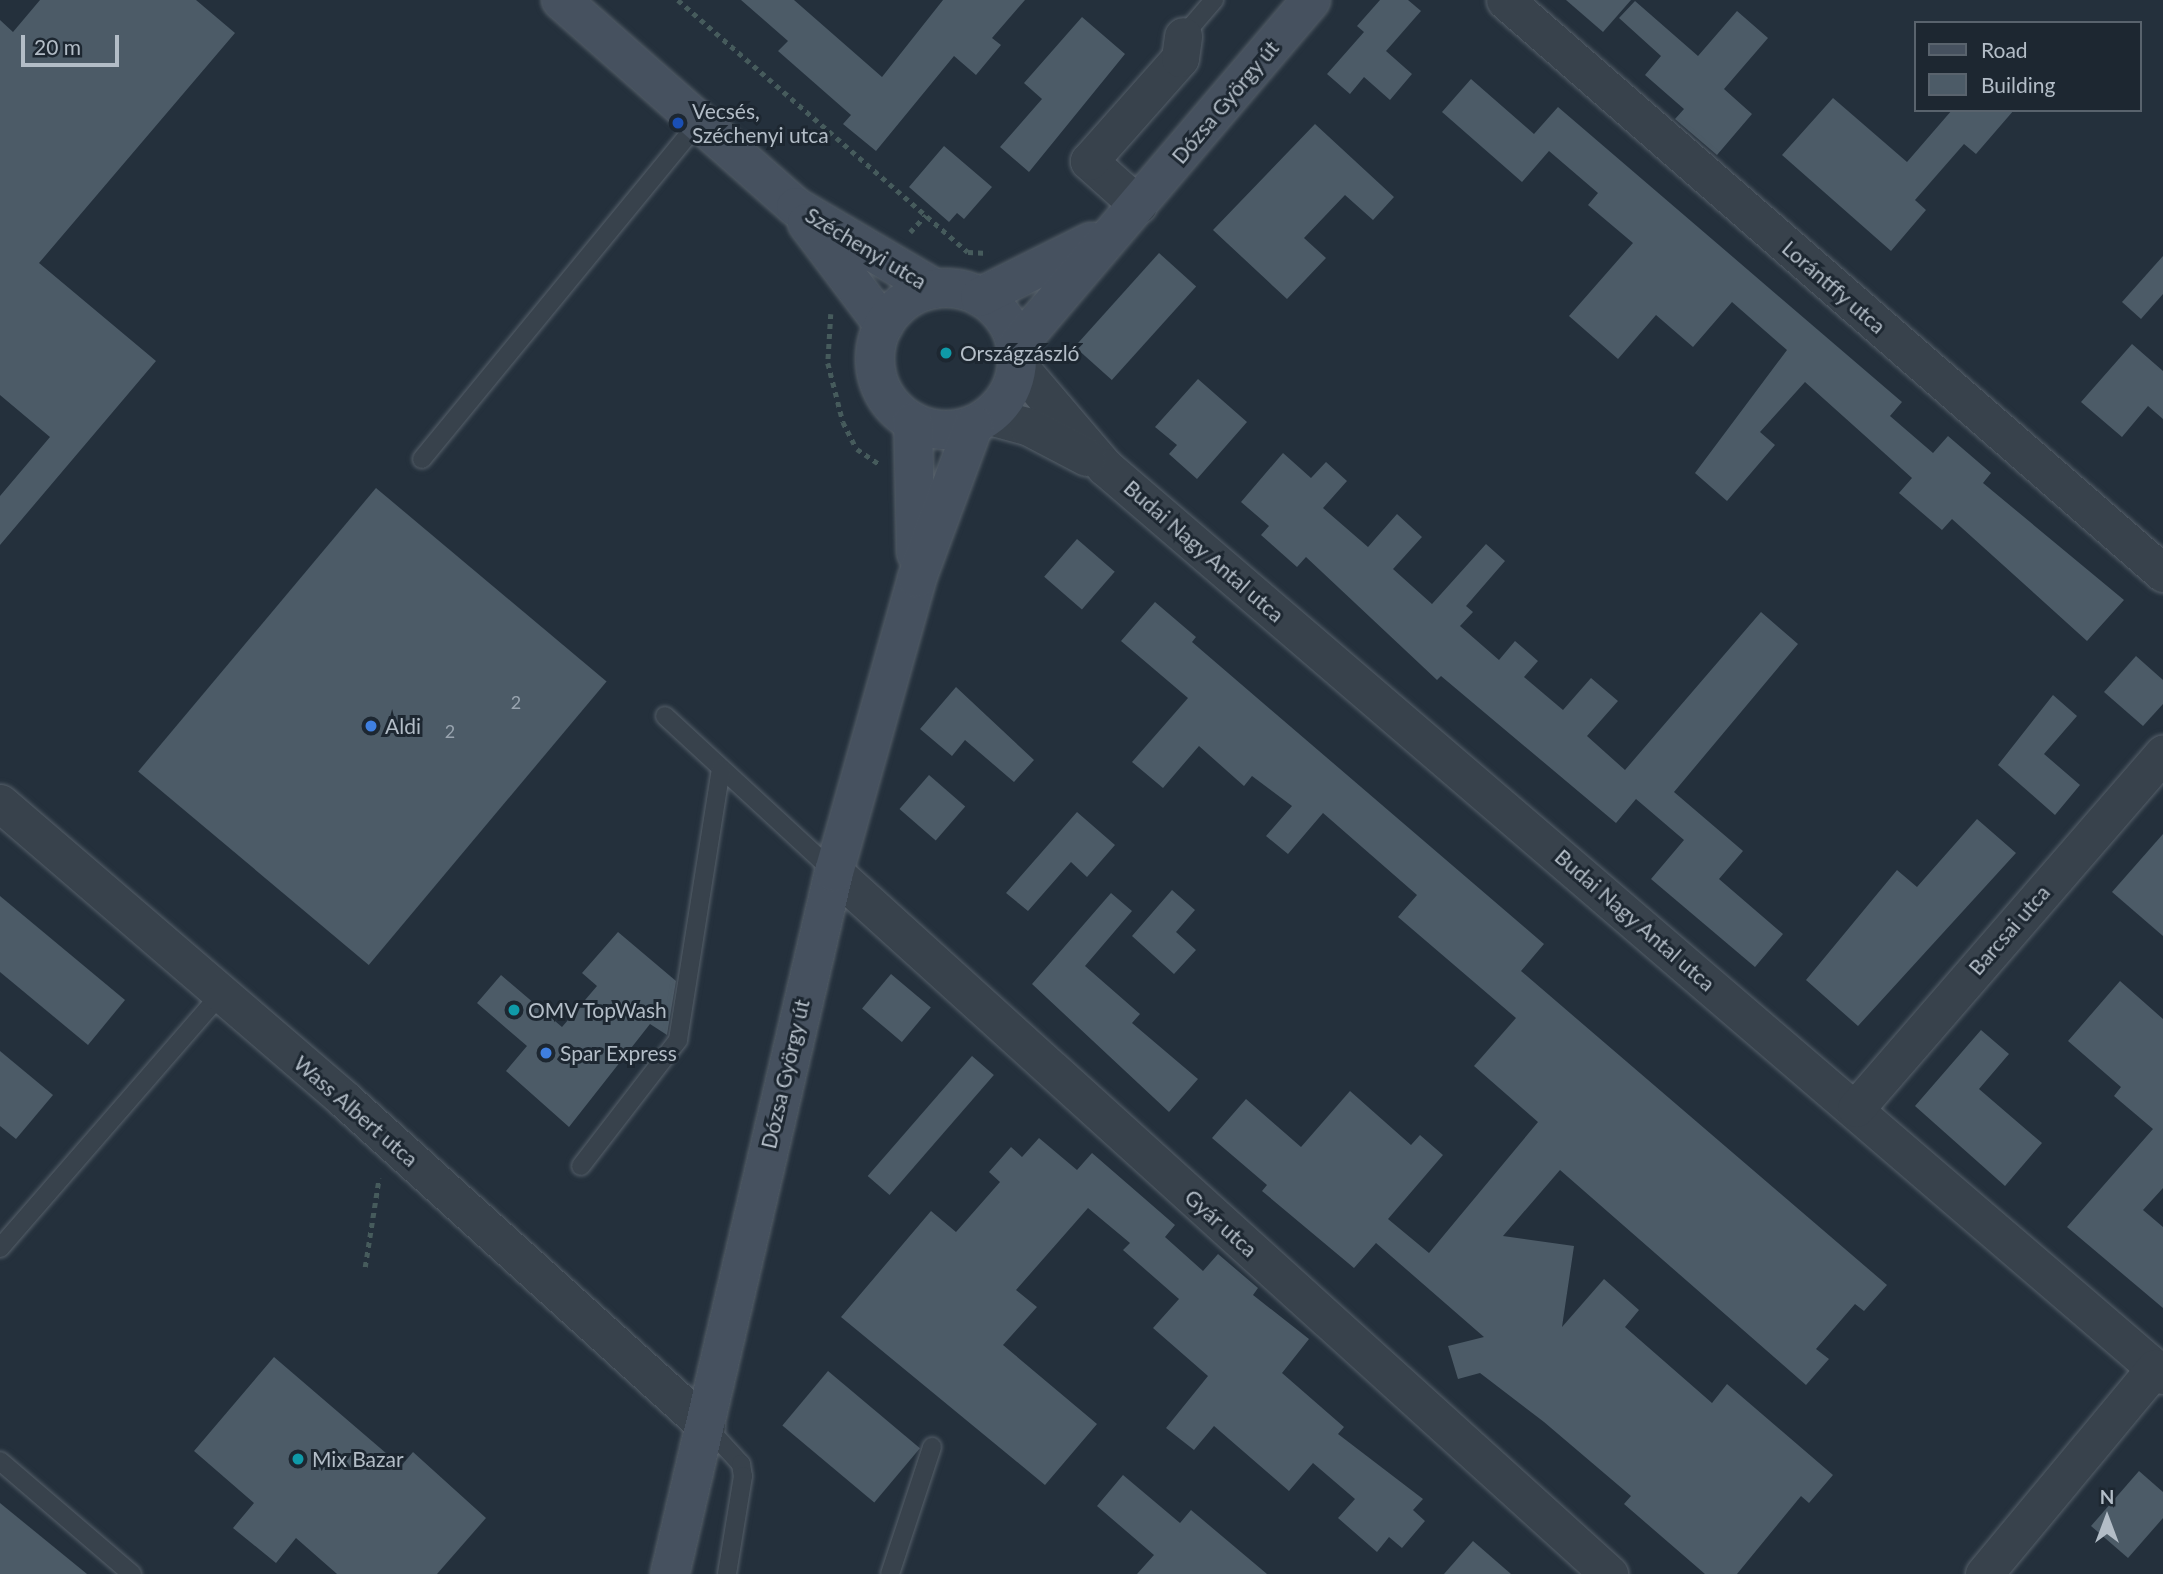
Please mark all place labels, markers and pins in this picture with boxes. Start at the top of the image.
place label: Vecsés, Széchenyi utca [692,98,829,148]
marker: Vecsés, Széchenyi utca [670,115,686,131]
place label: Országzászló [960,340,1080,366]
marker: Országzászló [938,345,954,361]
place label: Aldi [385,713,421,739]
marker: Aldi [363,718,379,734]
place label: OMV TopWash [528,997,668,1023]
marker: OMV TopWash [506,1002,522,1018]
place label: Spar Express [560,1040,677,1066]
marker: Spar Express [538,1045,554,1061]
place label: Mix Bazar [312,1446,404,1472]
marker: Mix Bazar [290,1451,306,1467]

